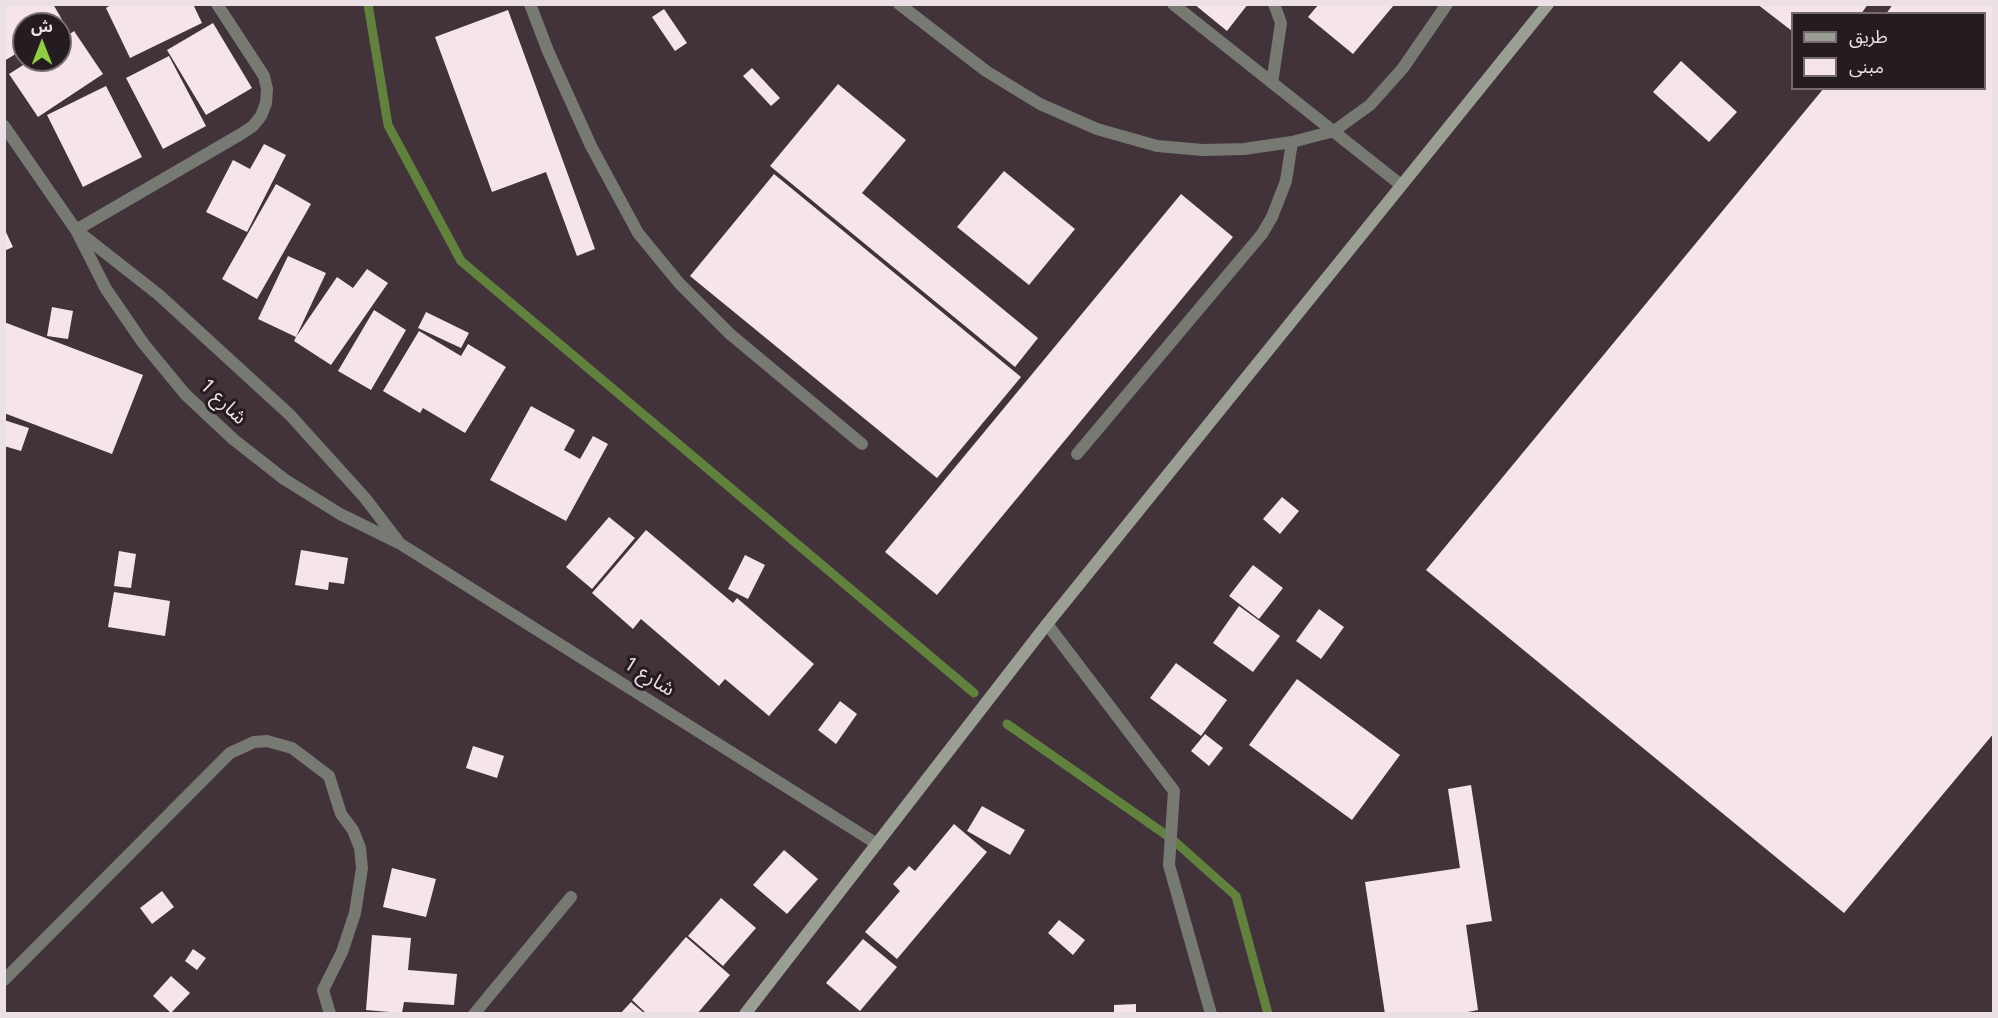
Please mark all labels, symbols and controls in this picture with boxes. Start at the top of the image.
north arrow [12,12,72,72]
legend [1791,12,1986,90]
text: ش [31,15,53,37]
text: طريق [1849,24,1888,48]
text: مبنى [1849,54,1884,78]
street label: شارع 1 [195,374,251,430]
street label: شارع 1 [619,652,679,702]

